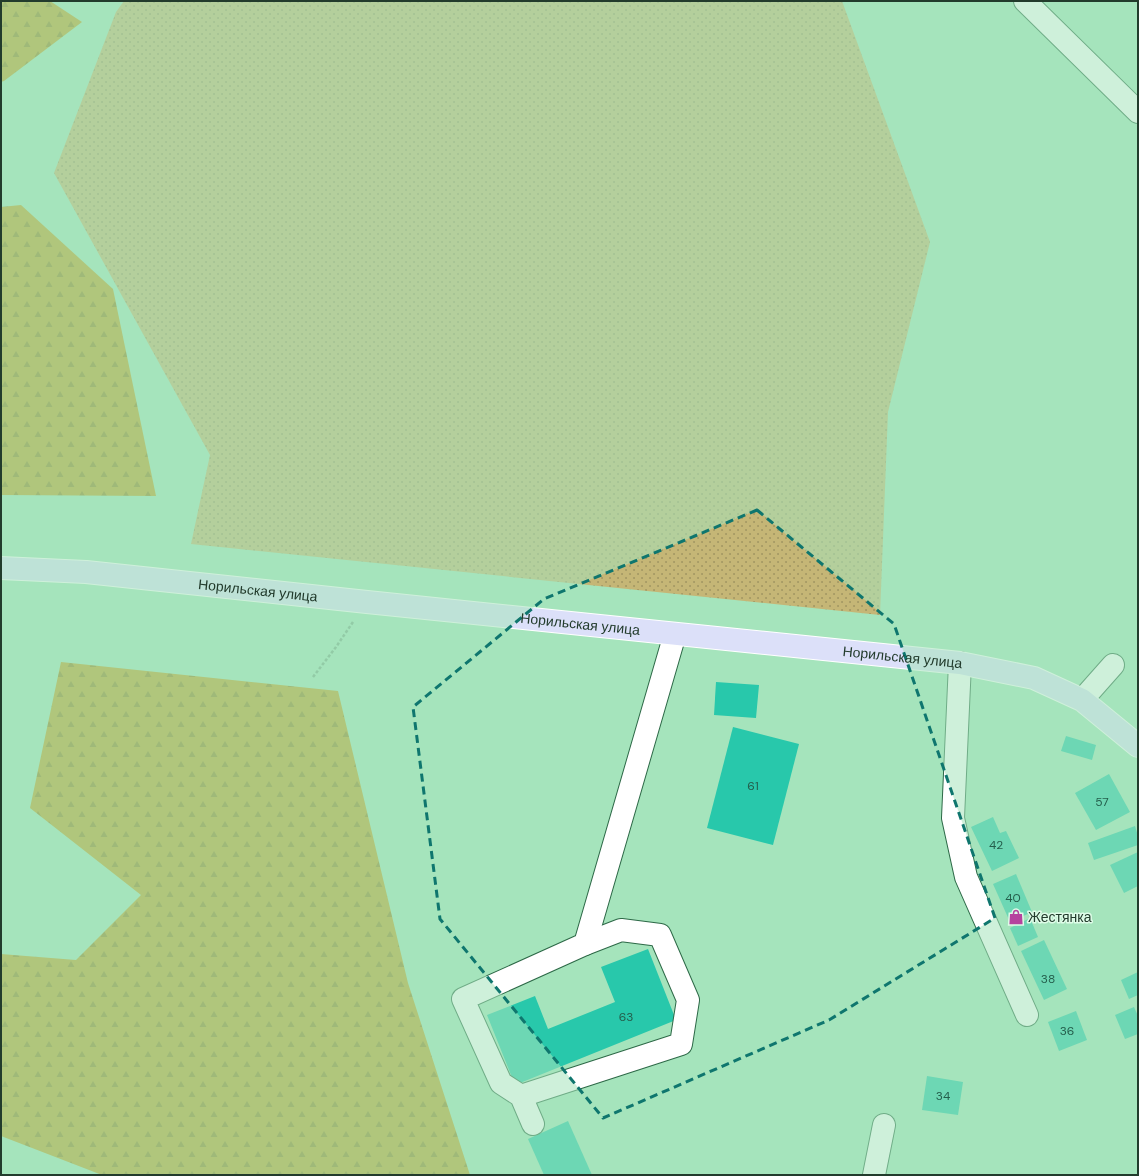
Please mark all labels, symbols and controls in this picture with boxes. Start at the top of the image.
street label: Норильская улица [197,575,319,606]
street label: Норильская улица [520,609,641,639]
street label: Норильская улица [842,642,963,672]
house number: 61 [747,778,759,794]
house number: 57 [1095,794,1109,810]
house number: 42 [989,837,1003,853]
house number: 40 [1005,890,1021,906]
shop icon: Жестянка [1007,908,1025,926]
place label: Жестянка [1028,908,1092,926]
house number: 38 [1041,971,1055,987]
house number: 63 [619,1009,633,1025]
house number: 36 [1060,1023,1074,1039]
house number: 34 [936,1088,950,1104]

